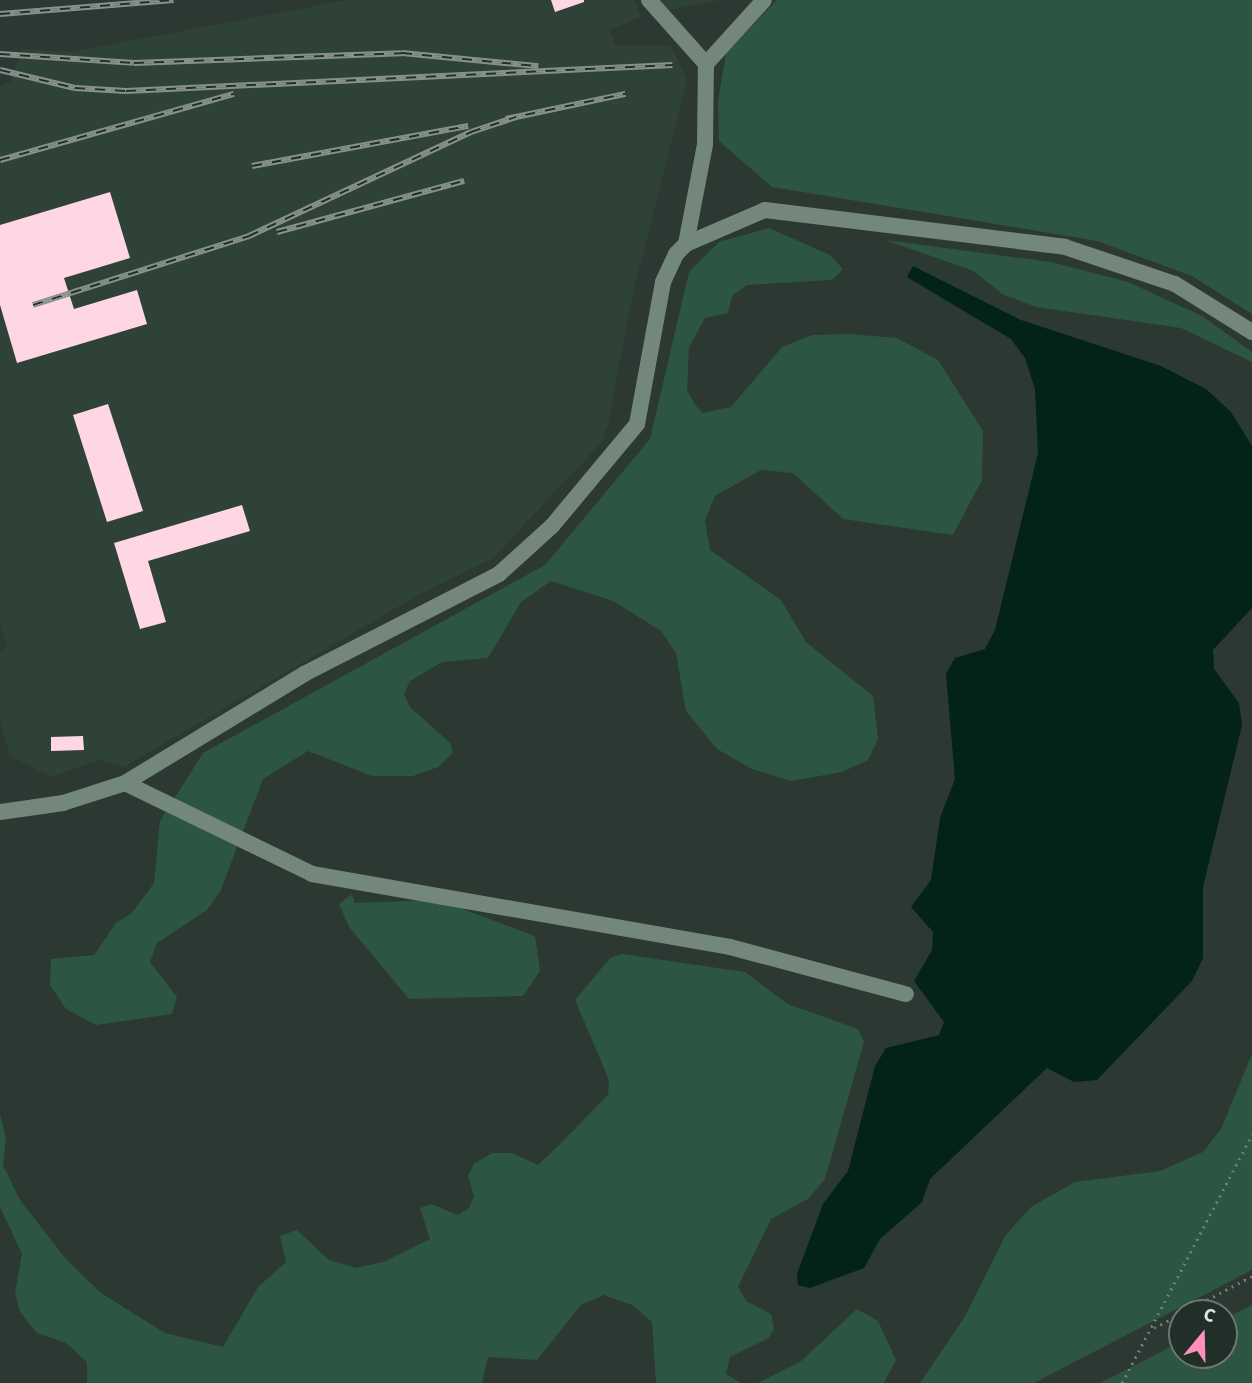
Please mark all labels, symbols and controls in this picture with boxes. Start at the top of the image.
north arrow [1168,1299,1238,1369]
text: С [1200,1301,1219,1330]

